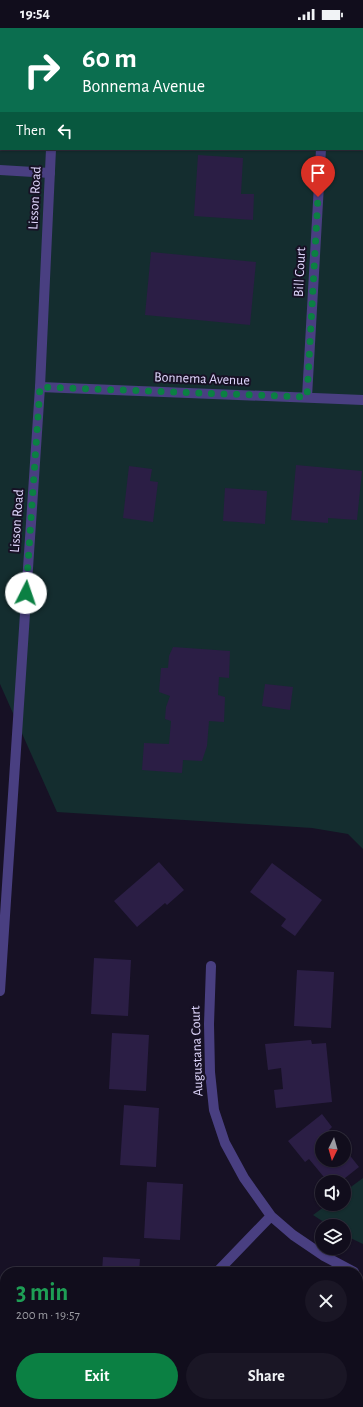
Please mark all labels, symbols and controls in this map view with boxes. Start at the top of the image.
text: 19:54 [20,6,50,21]
icon: right [16,44,68,96]
text: 60 m [82,45,137,73]
text: Bonnema Avenue [82,78,205,96]
icon: left [54,120,76,142]
text: Then [16,123,46,138]
pin [301,156,335,197]
icon: arrive [307,162,329,184]
street label: Lisson Road [26,166,44,230]
street label: Bill Court [292,246,308,297]
street label: Bonnema Avenue [154,370,250,388]
street label: Lisson Road [8,489,26,553]
position arrow [5,572,47,614]
street label: Augustana Court [188,1005,206,1097]
north arrow [315,1131,351,1167]
map controls [315,1131,351,1255]
button: sound [315,1175,351,1211]
button: layers [315,1219,351,1255]
button: close [305,1280,347,1322]
text: 3 min [16,1281,68,1305]
text: 200 m · 19:57 [16,1309,80,1322]
button: Exit [16,1353,178,1399]
button: Share [186,1353,347,1399]

